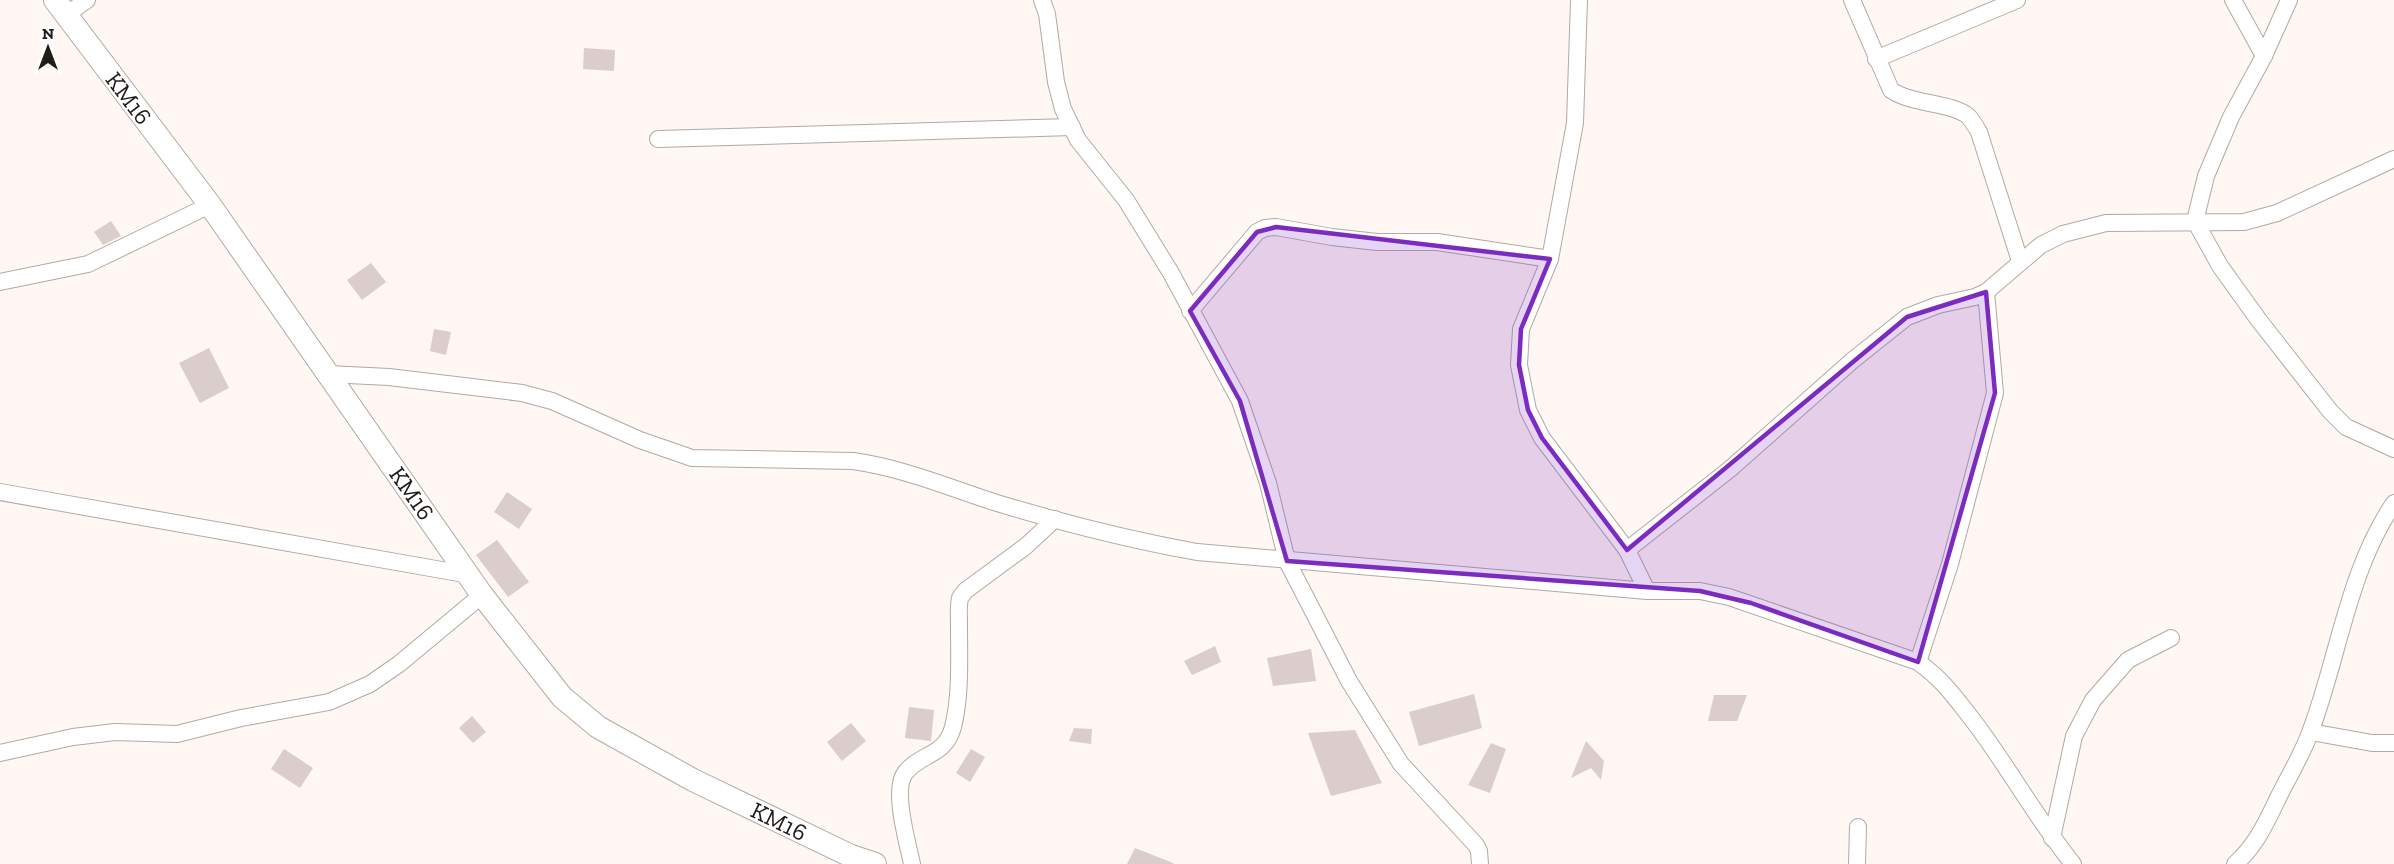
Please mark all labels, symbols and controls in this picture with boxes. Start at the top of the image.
north arrow [18,18,78,78]
text: N [42,24,54,43]
street label: KM16 [100,66,158,130]
street label: KM16 [383,461,441,525]
street label: KM16 [746,795,812,847]

